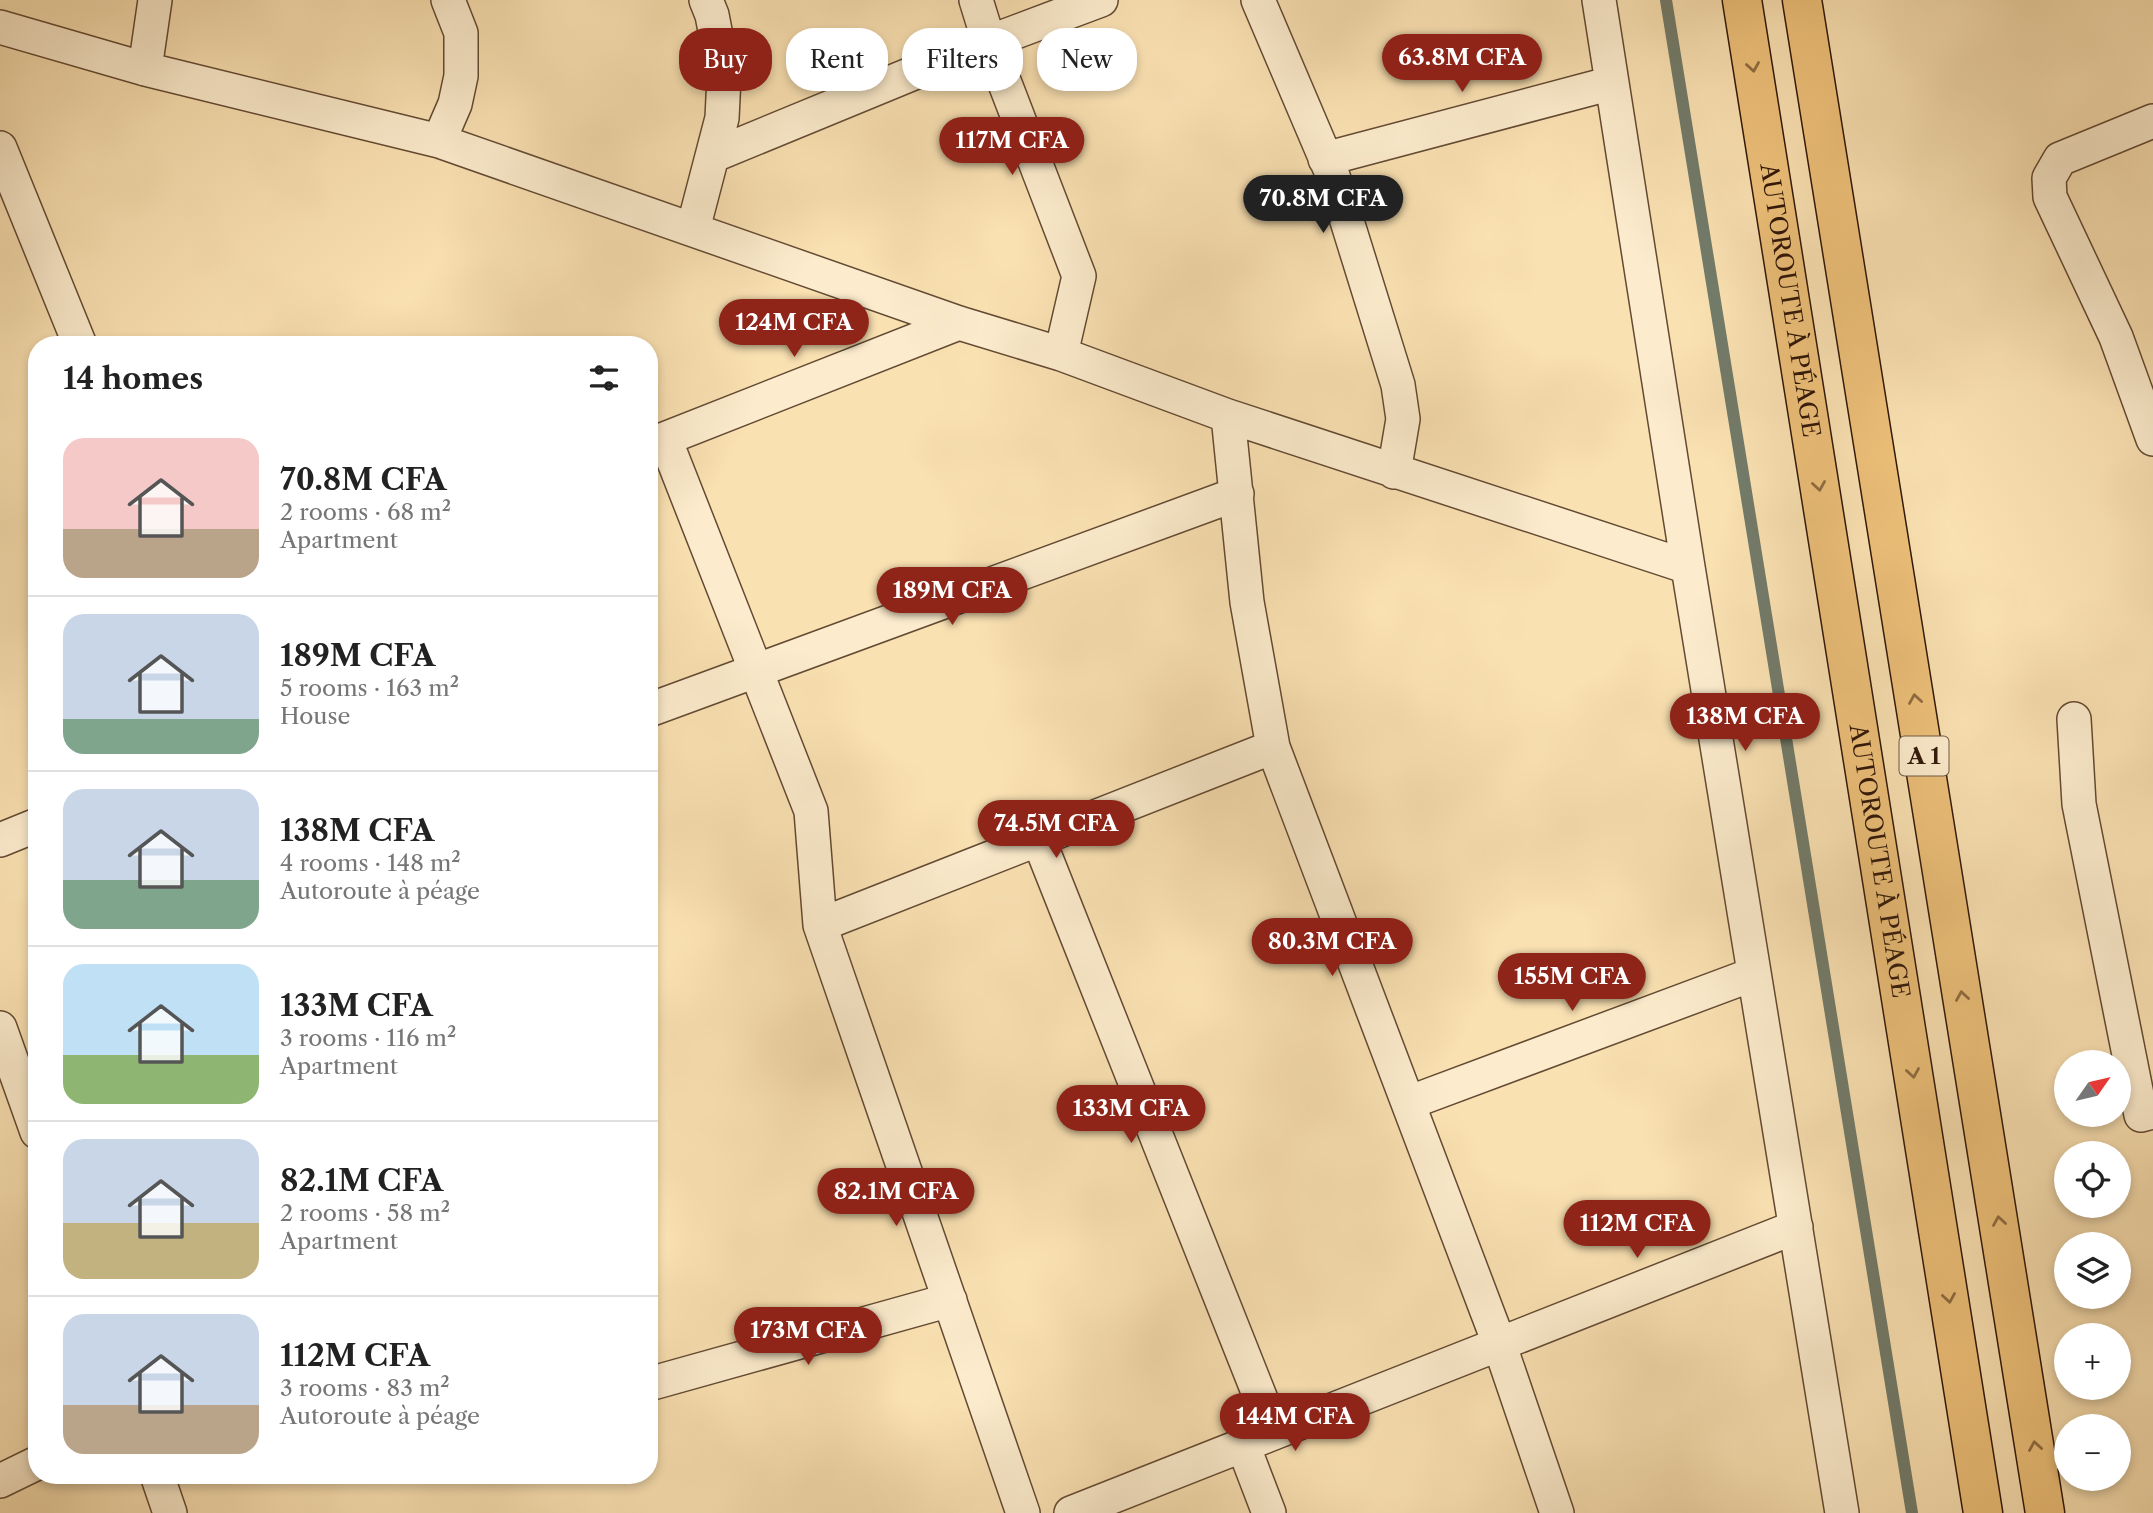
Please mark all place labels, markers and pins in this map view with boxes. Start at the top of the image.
pin: 63.8M CFA [1382,34,1542,94]
pin: 117M CFA [940,118,1084,177]
pin: 70.8M CFA [1243,176,1403,235]
pin: 124M CFA [722,300,866,359]
pin: 189M CFA [880,568,1024,627]
pin: 138M CFA [1673,694,1817,753]
pin: 74.5M CFA [976,800,1136,860]
pin: 80.3M CFA [1252,918,1412,978]
pin: 155M CFA [1500,954,1644,1013]
pin: 133M CFA [1059,1086,1203,1145]
pin: 82.1M CFA [816,1168,976,1228]
pin: 112M CFA [1565,1200,1709,1260]
pin: 173M CFA [736,1308,880,1367]
pin: 144M CFA [1223,1394,1367,1453]

